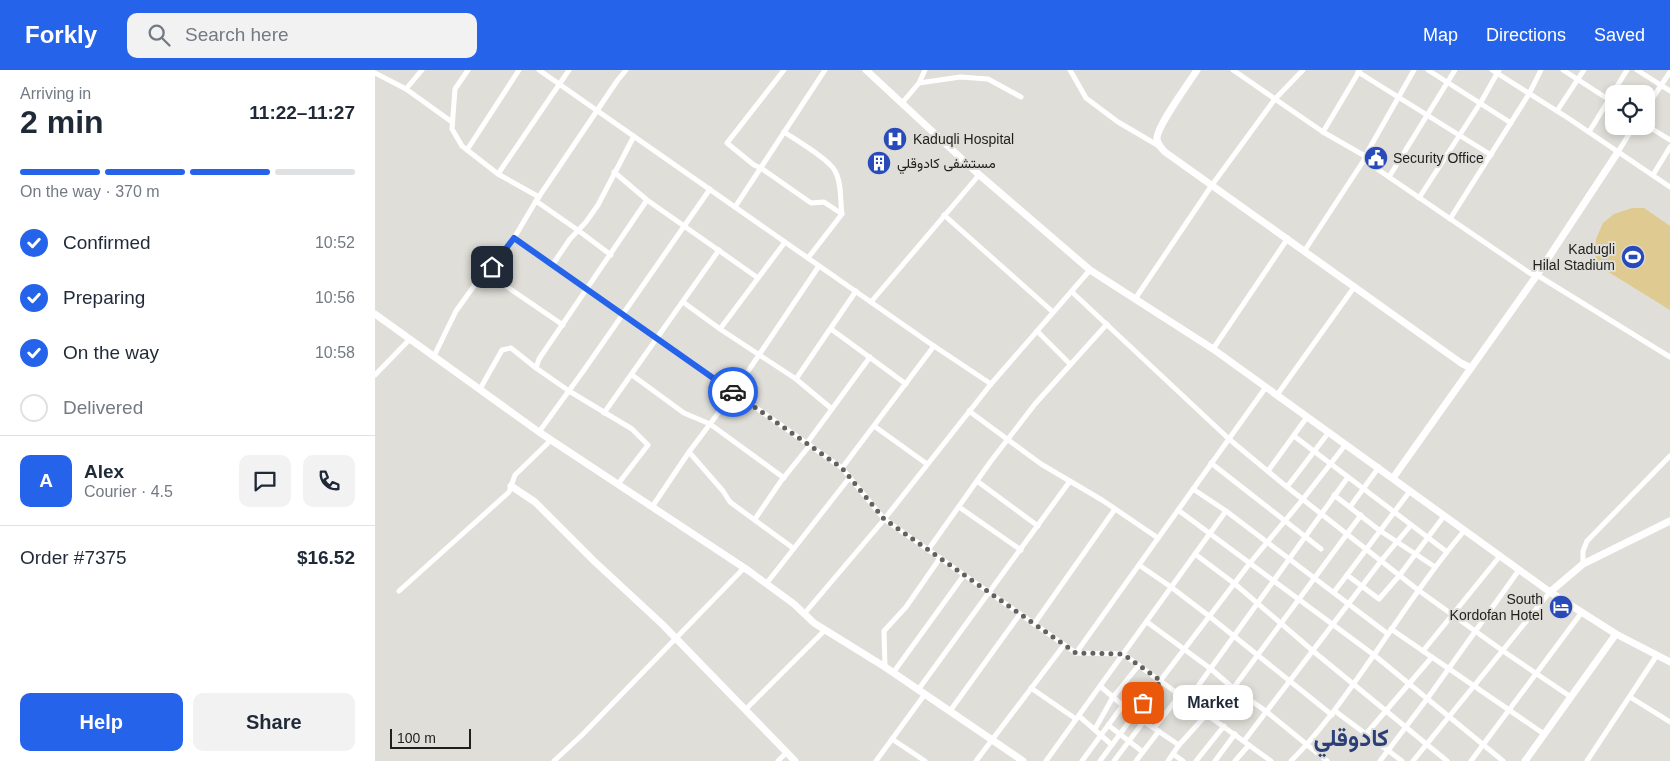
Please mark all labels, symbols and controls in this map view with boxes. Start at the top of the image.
search box [127,13,477,58]
text: Forkly [25,21,97,48]
icon: search [145,21,173,49]
text: Search here [185,24,289,45]
text: Map [1423,25,1458,45]
text: Directions [1486,25,1566,45]
text: Saved [1594,25,1645,45]
text: Arriving in [20,85,91,102]
map controls [1605,85,1655,135]
button: locate [1605,85,1655,135]
text: 11:22–11:27 [249,102,355,123]
text: 2 min [20,104,104,140]
hospital icon: Kaduqli Hospital [882,126,908,152]
place label: Kaduqli Hospital [913,131,1014,147]
public building icon: Security Office [1363,145,1389,171]
building icon: مستشفى كادوقلي [866,150,892,176]
place label: Security Office [1393,150,1484,166]
place label: مستشفى كادوقلي [897,155,996,175]
text: On the way · 370 m [20,183,160,200]
icon: check [20,229,48,257]
text: Confirmed [63,232,151,253]
text: 10:52 [315,234,355,251]
place label: Kadugli Hilal Stadium [1533,241,1615,273]
sports icon: Kadugli Hilal Stadium [1620,244,1646,270]
pin [471,246,513,288]
icon: home [478,253,506,281]
icon: check [20,284,48,312]
text: Preparing [63,287,145,308]
text: 10:56 [315,289,355,306]
icon: check [20,339,48,367]
text: On the way [63,342,159,363]
text: 10:58 [315,344,355,361]
courier [708,367,758,417]
icon: car [719,378,747,406]
text: Delivered [63,397,143,418]
button: chat [239,455,291,507]
button: phone [303,455,355,507]
text: Alex [84,461,124,482]
text: A [39,470,53,491]
text: Courier · 4.5 [84,483,173,500]
text: Order #7375 [20,547,127,568]
text: $16.52 [297,547,355,568]
place label: South Kordofan Hotel [1450,591,1543,623]
hotel icon: South Kordofan Hotel [1548,594,1574,620]
pin [1122,682,1164,724]
callout: Market [1173,686,1253,720]
icon: bag [1129,689,1157,717]
button: Help [20,693,183,751]
button: Share [193,693,355,751]
text: Market [1187,694,1239,711]
district label: كادوقلي [1313,724,1389,758]
scale bar [390,726,471,749]
text: 100 m [397,730,436,746]

